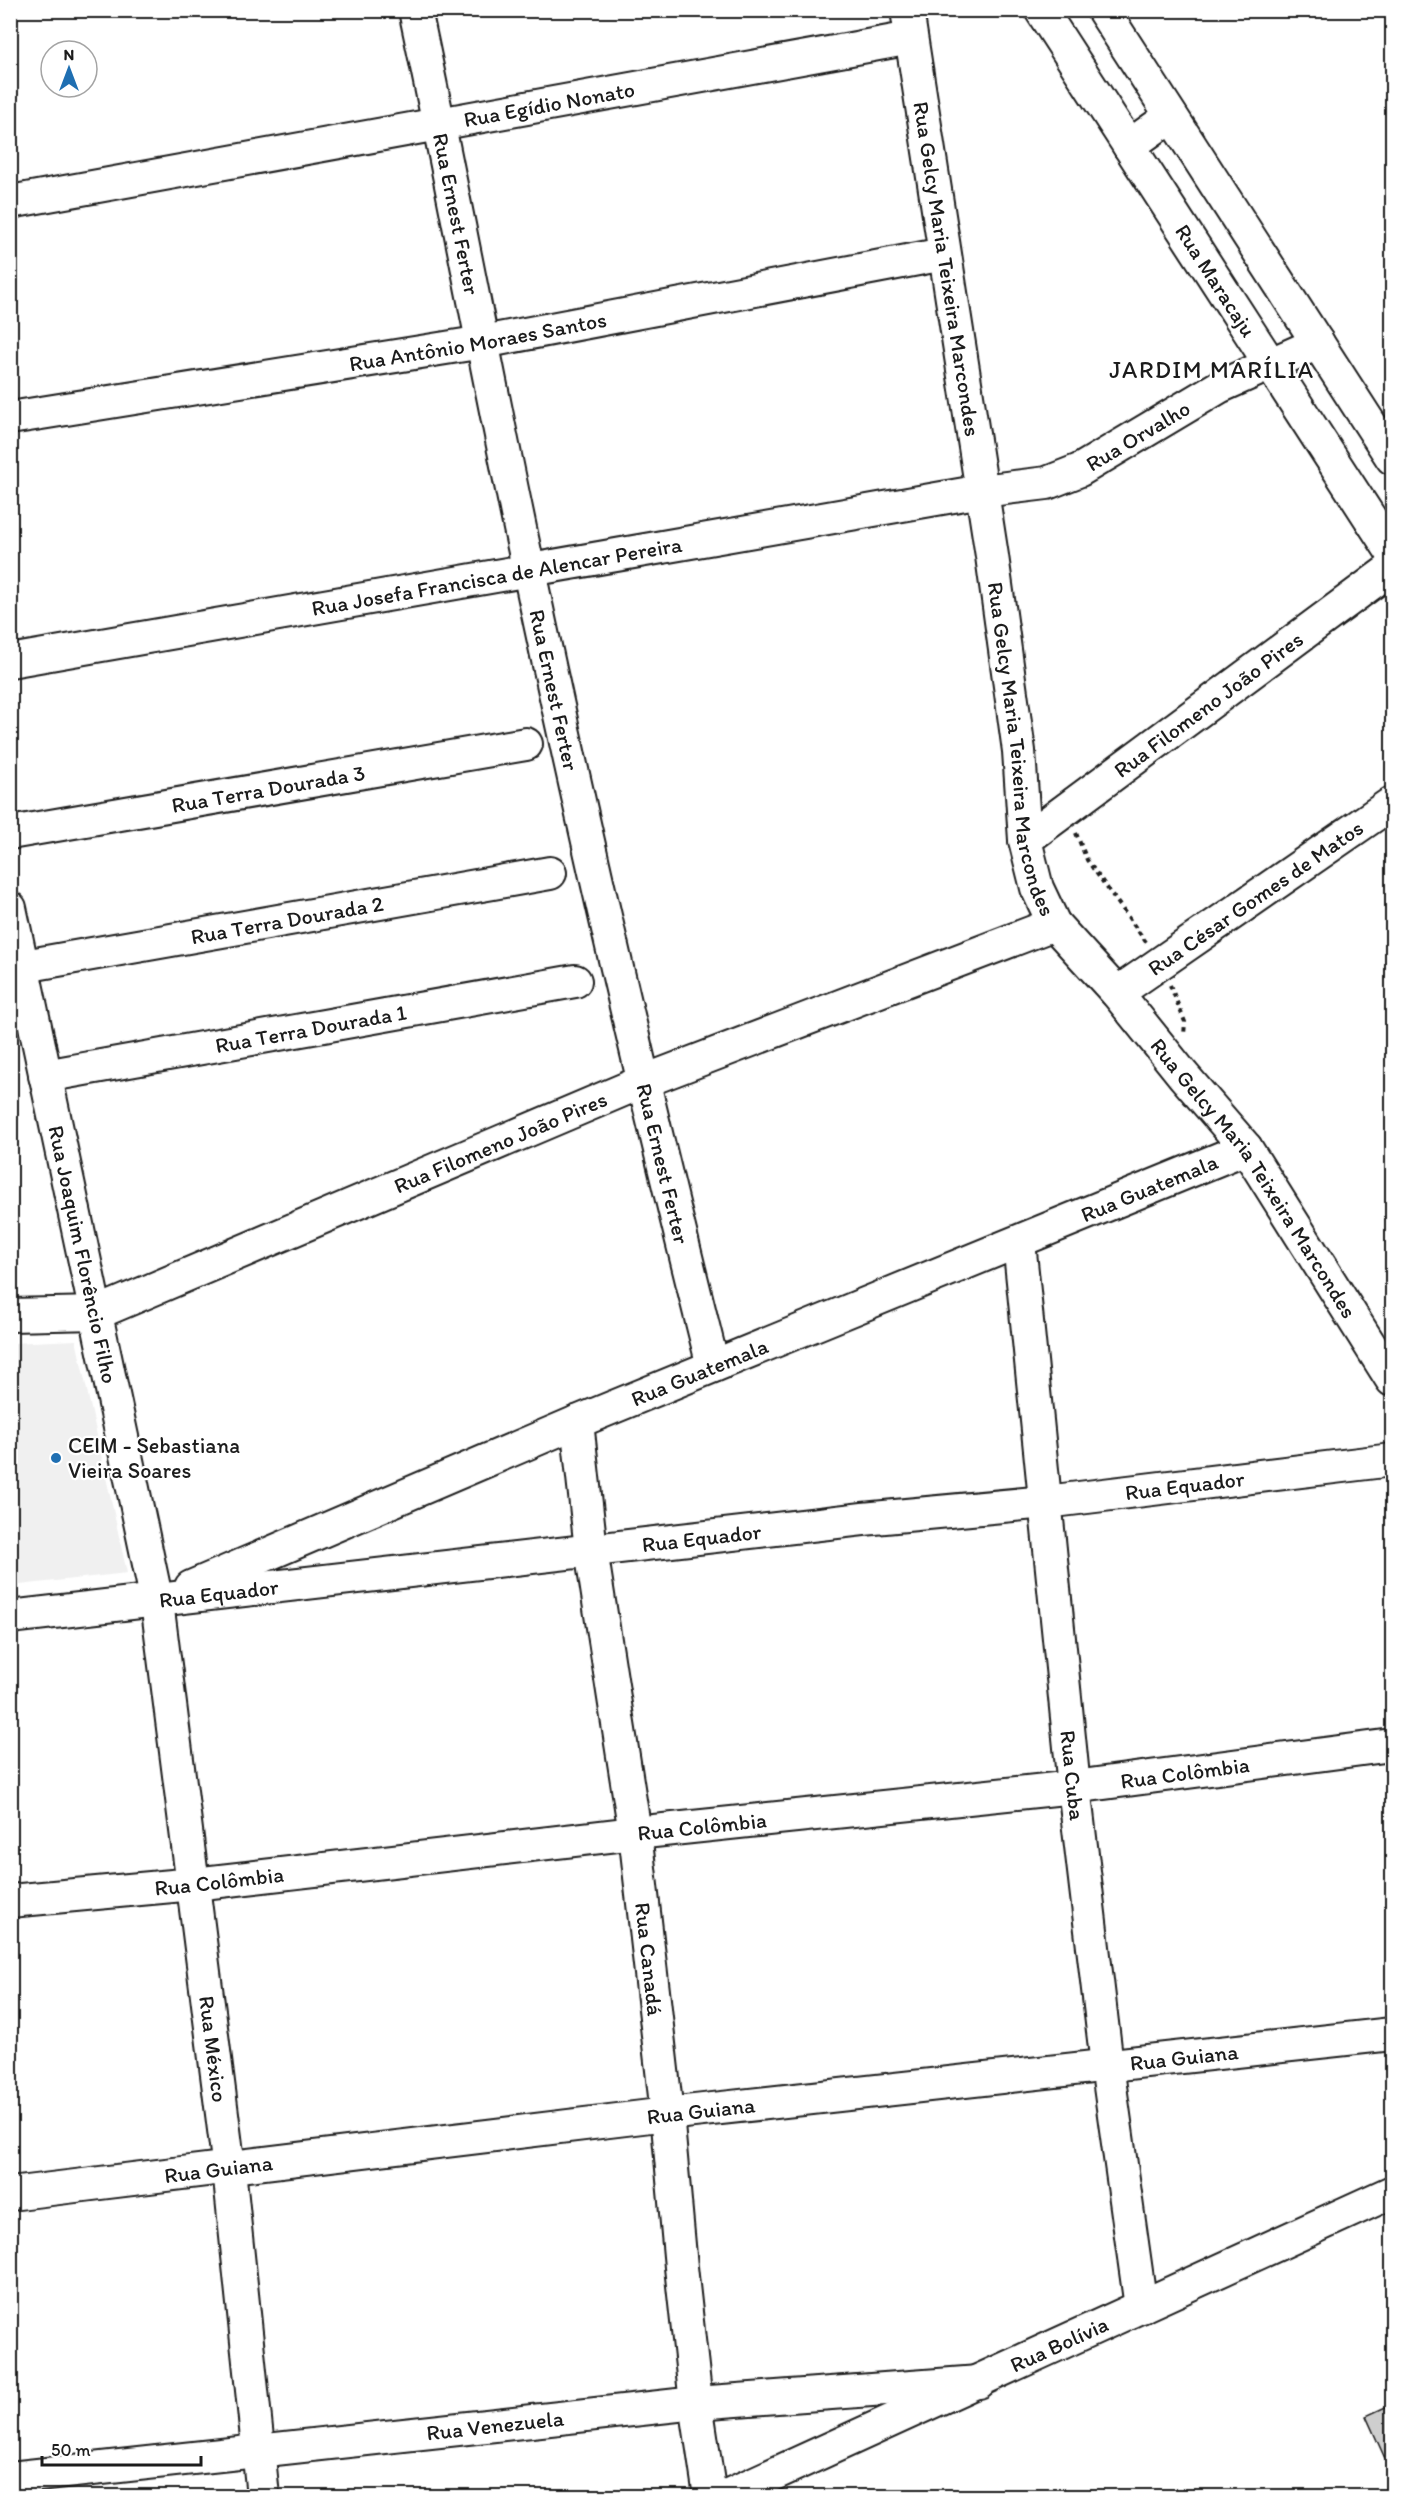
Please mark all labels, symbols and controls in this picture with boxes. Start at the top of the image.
north arrow [39,39,99,99]
text: N [64,45,74,64]
street label: Rua Egídio Nonato [461,75,637,133]
street label: Rua Gelcy Maria Teixeira Marcondes [908,100,987,438]
street label: Rua Ernest Ferter [427,131,486,297]
street label: Rua Maracaju [1170,219,1262,342]
street label: Rua Antônio Moraes Santos [347,305,609,377]
district label: JARDIM MARÍLIA [1109,355,1315,384]
street label: Rua Orvalho [1081,394,1195,477]
street label: Rua Josefa Francisca de Alencar Pereira [309,530,684,622]
street label: Rua Gelcy Maria Teixeira Marcondes [982,580,1062,920]
street label: Rua Ernest Ferter [524,607,585,773]
street label: Rua Filomeno João Pires [1108,625,1308,783]
street label: Rua Terra Dourada 3 [169,759,367,818]
street label: Rua César Gomes de Matos [1142,814,1368,981]
street label: Rua Terra Dourada 2 [188,889,386,950]
street label: Rua Terra Dourada 1 [213,998,409,1059]
street label: Rua Gelcy Maria Teixeira Marcondes [1145,1032,1363,1323]
street label: Rua Ernest Ferter [631,1080,696,1247]
street label: Rua Filomeno João Pires [390,1085,611,1199]
street label: Rua Joaquim Florêncio Filho [43,1123,124,1386]
street label: Rua Guatemala [1077,1147,1222,1228]
street label: Rua Guatemala [627,1332,772,1412]
place label: CEIM - Sebastiana Vieira Soares [68,1432,240,1484]
marker: CEIM - Sebastiana Vieira Soares [49,1451,63,1465]
street label: Rua Equador [1123,1465,1246,1506]
street label: Rua Equador [640,1517,763,1558]
street label: Rua Equador [157,1573,280,1613]
street label: Rua Cuba [1055,1729,1091,1822]
street label: Rua Colômbia [1119,1750,1251,1794]
street label: Rua Colômbia [636,1806,768,1846]
street label: Rua Colômbia [153,1860,285,1901]
street label: Rua Canadá [629,1901,669,2018]
street label: Rua México [194,1994,234,2104]
street label: Rua Guiana [1128,2037,1240,2076]
street label: Rua Guiana [645,2091,757,2130]
street label: Rua Guiana [163,2149,275,2189]
street label: Rua Bolívia [1006,2310,1112,2378]
street label: Rua Venezuela [425,2404,566,2446]
scale bar [42,2429,201,2467]
text: 50 m [51,2439,91,2461]

